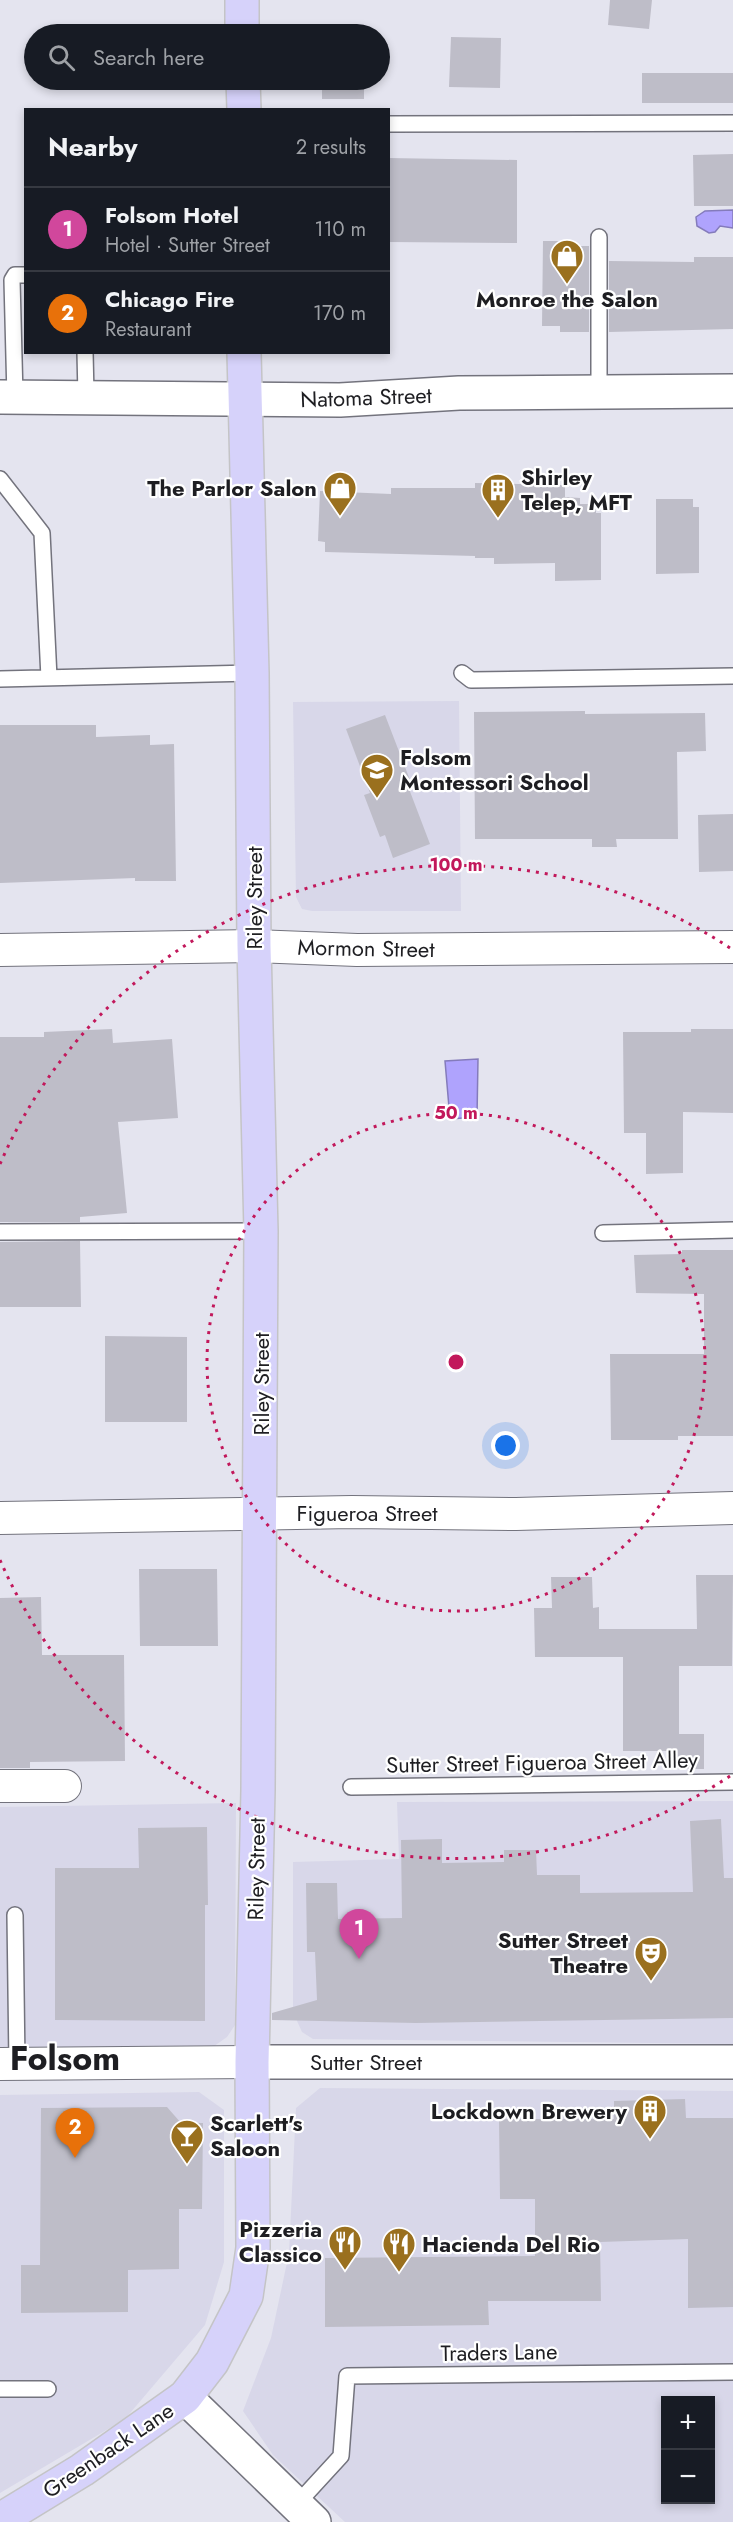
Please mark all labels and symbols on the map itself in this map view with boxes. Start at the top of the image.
shop icon: Monroe the Salon [549,238,585,285]
place label: Monroe the Salon [476,283,658,315]
street label: Natoma Street [300,379,433,415]
place label: Shirley Telep, MFT [521,461,633,518]
shop icon: The Parlor Salon [322,470,358,517]
place label: The Parlor Salon [147,472,317,504]
building icon: Shirley Telep, MFT [480,472,516,519]
place label: Folsom Montessori School [400,741,589,798]
school or university icon: Folsom Montessori School [359,752,395,799]
street label: Riley Street [238,846,270,949]
text: 100 m [429,852,483,878]
street label: Mormon Street [297,931,436,965]
text: 50 m [434,1100,478,1126]
street label: Riley Street [245,1332,277,1435]
centre of rings [446,1352,466,1372]
your location [491,1431,520,1460]
street label: Figueroa Street [296,1497,438,1529]
street label: Sutter Street Figueroa Street Alley [386,1743,698,1781]
street label: Riley Street [239,1817,273,1921]
pin: 1 [340,1910,378,1959]
place label: Sutter Street Theatre [498,1924,628,1981]
theatre icon: Sutter Street Theatre [633,1935,669,1982]
district label: Folsom [10,2034,120,2083]
street label: Sutter Street [310,2046,423,2078]
building icon: Lockdown Brewery [632,2093,668,2140]
place label: Lockdown Brewery [431,2095,628,2127]
place label: Scarlett's Saloon [210,2107,303,2164]
pin: 2 [56,2108,94,2158]
bar icon: Scarlett's Saloon [169,2118,205,2165]
place label: Pizzeria Classico [239,2213,322,2270]
restaurant icon: Pizzeria Classico [327,2224,363,2271]
restaurant icon: Hacienda Del Rio [381,2226,417,2273]
place label: Hacienda Del Rio [422,2228,600,2260]
street label: Traders Lane [440,2335,558,2369]
street label: Greenback Lane [36,2394,180,2506]

